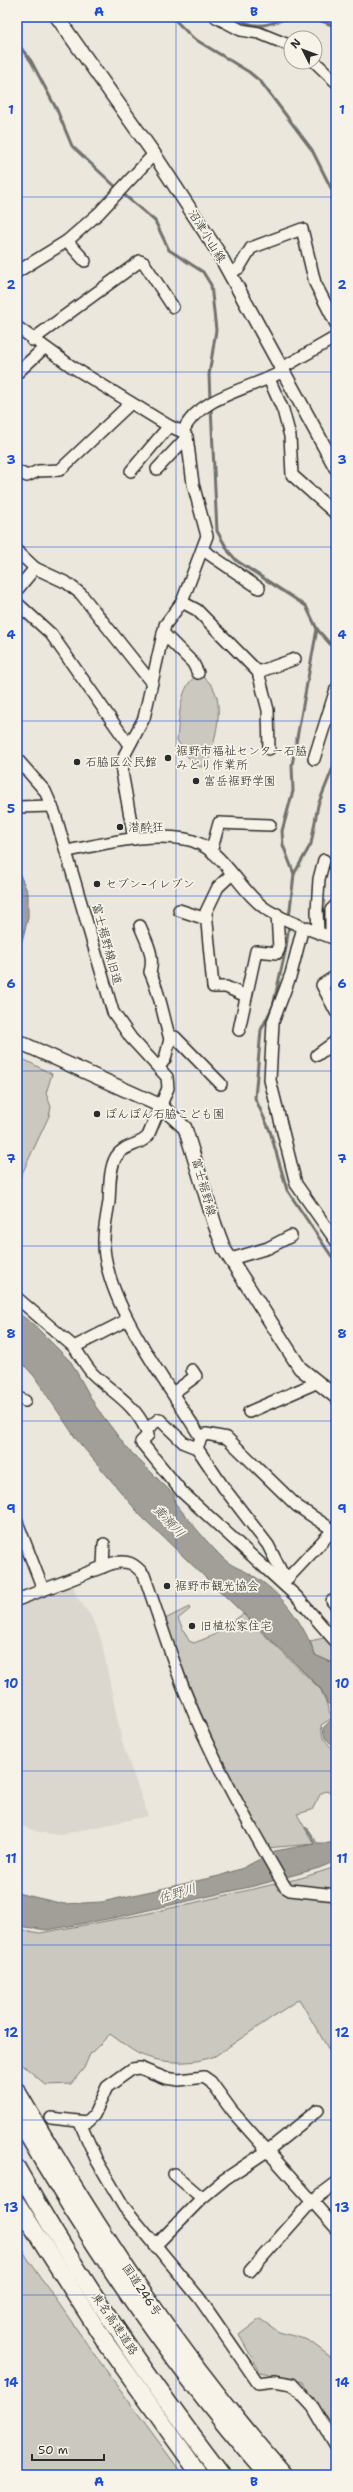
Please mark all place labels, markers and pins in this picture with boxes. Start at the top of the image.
place label: 裾野市福祉センター石脇 みどり作業所 [176,743,308,773]
marker: 裾野市福祉センター石脇 みどり作業所 [163,753,173,763]
place label: 石脇区公民館 [85,754,157,770]
marker: 石脇区公民館 [72,757,82,767]
place label: 富岳裾野学園 [204,773,276,789]
marker: 富岳裾野学園 [191,776,201,786]
place label: 潜酔狂 [128,819,164,835]
marker: 潜酔狂 [115,822,125,832]
place label: セブン-イレブン [105,876,195,892]
marker: セブン-イレブン [92,879,102,889]
place label: ぽんぽん石脇こども園 [105,1106,225,1122]
marker: ぽんぽん石脇こども園 [92,1109,102,1119]
place label: 裾野市観光協会 [175,1578,259,1594]
marker: 裾野市観光協会 [162,1581,172,1591]
place label: 旧植松家住宅 [200,1618,272,1634]
marker: 旧植松家住宅 [187,1621,197,1631]

